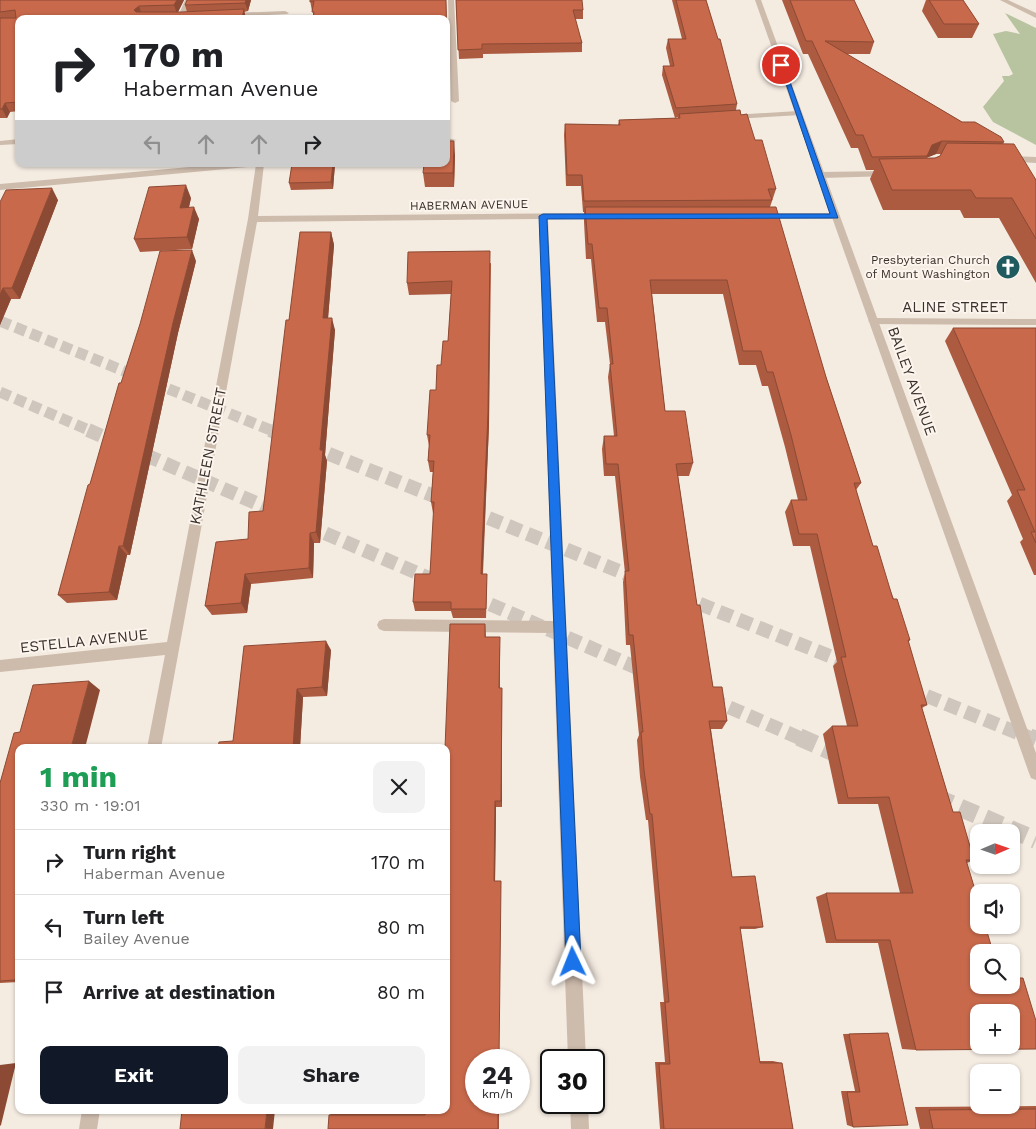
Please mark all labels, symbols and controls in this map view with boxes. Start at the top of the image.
text: 170 m [123,34,224,76]
icon: right [40,35,105,100]
pin [760,44,802,86]
icon: arrive [767,51,795,79]
text: Haberman Avenue [123,76,318,101]
icon: left [139,130,167,158]
icon: ahead [192,130,220,158]
icon: ahead [245,130,273,158]
icon: right [298,130,326,158]
street label: HABERMAN AVENUE [410,197,529,213]
place label: Presbyterian Church of Mount Washington [865,253,990,281]
church icon: Presbyterian Church of Mount Washington [995,254,1021,280]
street label: ALINE STREET [902,298,1008,316]
street label: BAILEY AVENUE [884,324,940,438]
street label: KATHLEEN STREET [186,386,230,526]
street label: ESTELLA AVENUE [19,625,149,657]
text: 1 min [40,759,117,794]
button: close [373,761,425,813]
text: 330 m · 19:01 [40,796,141,815]
north arrow [970,824,1020,874]
map controls [970,824,1020,1114]
text: Turn right [83,841,176,864]
icon: right [40,848,68,876]
text: 170 m [371,851,425,874]
text: Haberman Avenue [83,864,225,883]
button: sound [970,884,1020,934]
text: Turn left [83,906,164,929]
icon: left [40,913,68,941]
text: 80 m [377,916,425,939]
text: Bailey Avenue [83,929,190,948]
position arrow [546,935,598,987]
button: search [970,944,1020,994]
icon: arrive [40,978,68,1006]
text: Arrive at destination [83,981,275,1004]
text: 80 m [377,981,425,1004]
button: + [970,1004,1020,1054]
button: Exit [40,1046,228,1104]
button: Share [238,1046,425,1104]
speed limit sign: 30 [540,1049,605,1114]
text: 24 [482,1061,513,1090]
button: − [970,1064,1020,1114]
text: km/h [482,1087,513,1101]

